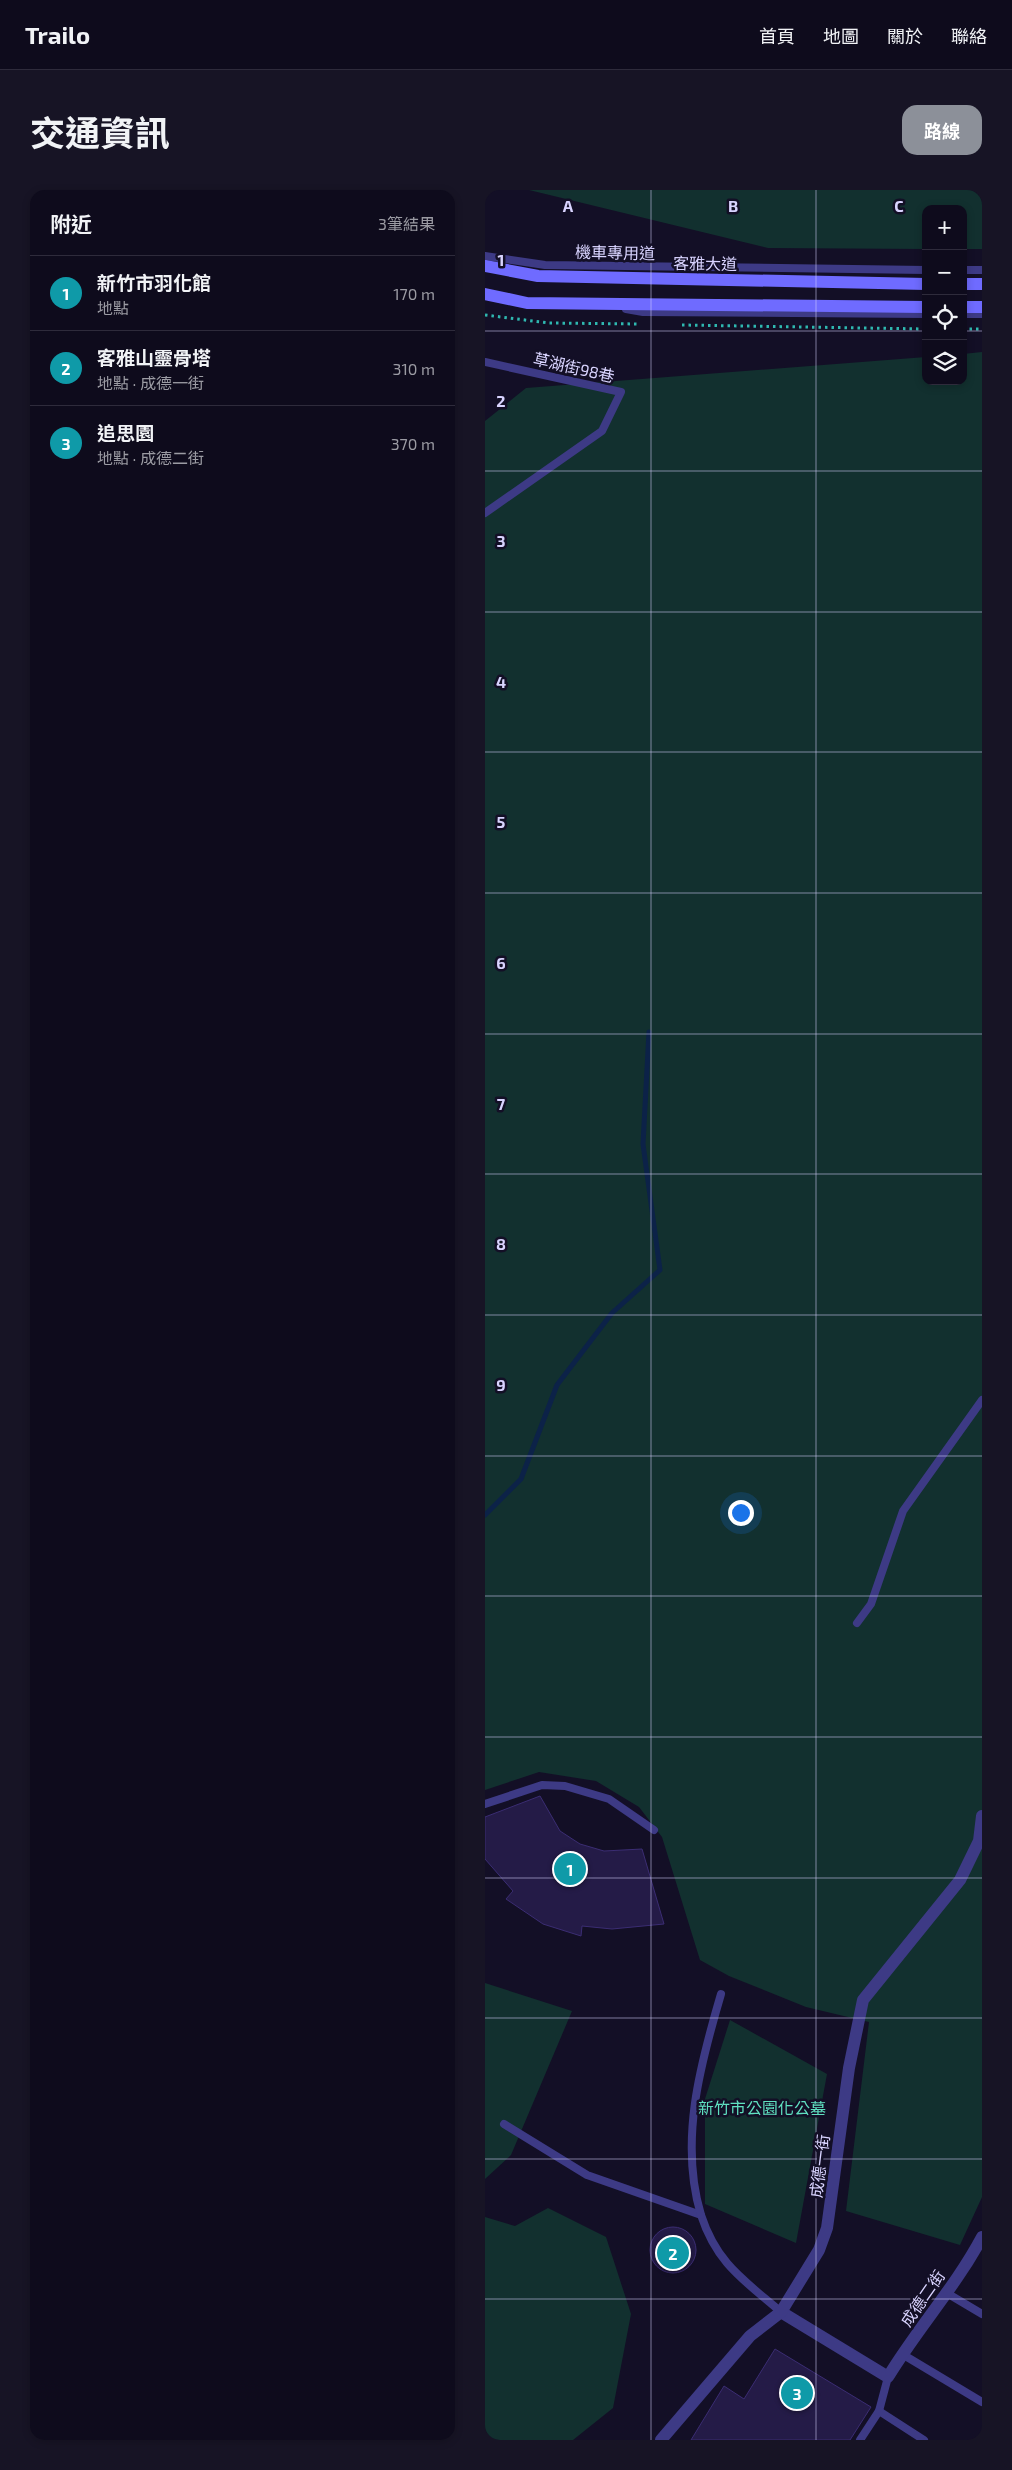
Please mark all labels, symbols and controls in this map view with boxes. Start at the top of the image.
text: Trailo [25,20,90,49]
text: 首頁 [759,25,795,47]
text: 地圖 [823,25,859,47]
text: 關於 [887,25,923,47]
text: 聯絡 [951,25,987,47]
button: 路線 [902,105,982,155]
text: 交通資訊 [30,111,170,153]
text: A [563,196,574,215]
text: B [728,196,738,215]
text: C [894,196,904,215]
map controls [922,205,967,385]
button: + [922,205,967,250]
text: 附近 [50,211,92,236]
text: 3筆結果 [378,214,435,233]
street label: 機車專用道 [575,242,655,262]
text: 1 [498,250,504,269]
button: − [922,250,967,295]
street label: 客雅大道 [673,253,737,273]
text: 新竹市羽化館 [97,271,211,294]
text: 1 [63,284,69,303]
text: 170 m [393,284,435,303]
button: locate [922,295,967,340]
text: 地點 [97,298,129,317]
button: layers [922,340,967,385]
text: 客雅山靈骨塔 [97,346,211,369]
street label: 草湖街98巷 [531,348,617,386]
text: 2 [61,359,71,378]
text: 310 m [393,359,435,378]
text: 地點 · 成德一街 [97,373,204,392]
text: 2 [496,391,506,410]
text: 追思園 [97,421,154,444]
text: 3 [61,434,71,453]
text: 370 m [391,434,435,453]
text: 地點 · 成德二街 [97,448,204,467]
text: 3 [496,531,506,550]
text: 4 [496,672,506,691]
text: 5 [497,812,506,831]
text: 6 [496,953,506,972]
text: 7 [497,1094,506,1113]
text: 8 [496,1234,506,1253]
text: 9 [496,1375,506,1394]
your location [728,1500,754,1526]
pin: 1 [554,1850,586,1888]
park label: 新竹市公園化公墓 [698,2098,826,2117]
street label: 成德一街 [806,2133,832,2199]
pin: 2 [657,2234,689,2272]
street label: 成德二街 [896,2266,948,2330]
pin: 3 [781,2374,813,2412]

